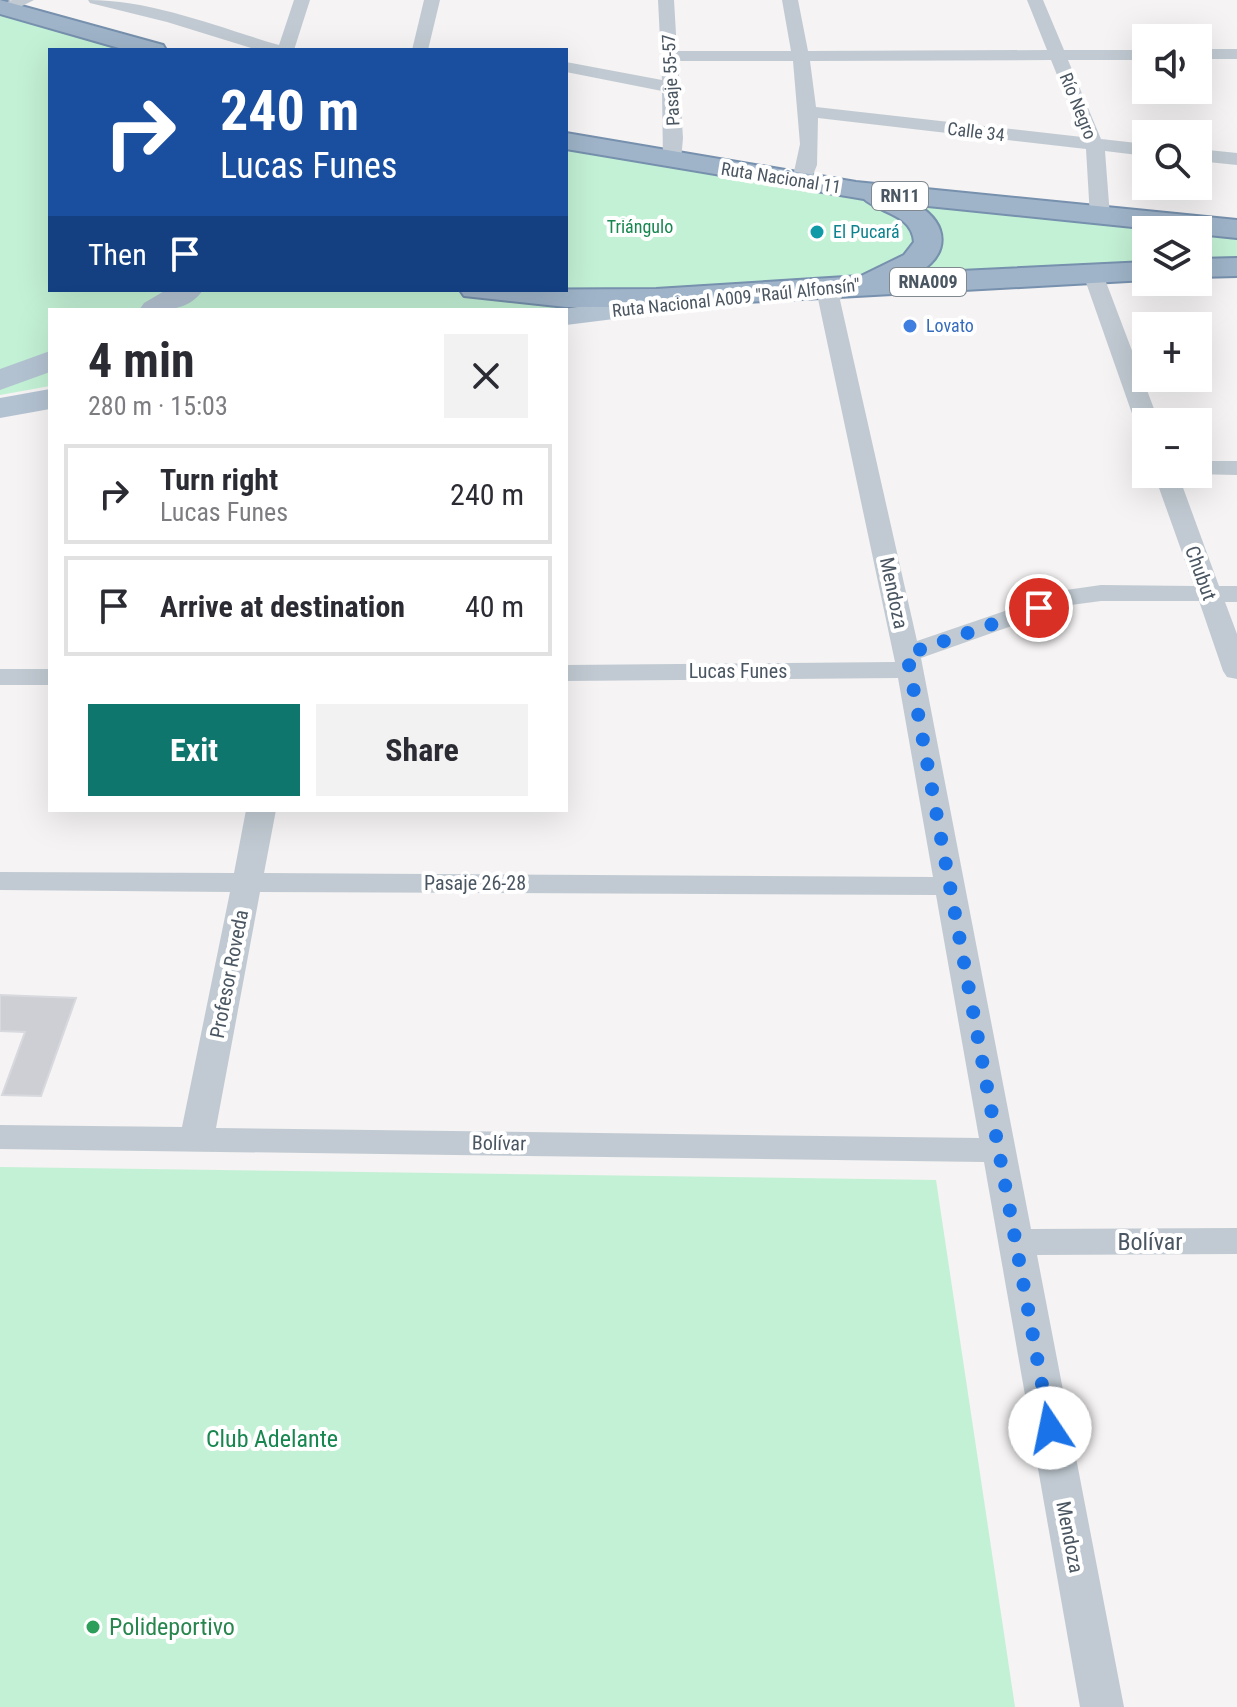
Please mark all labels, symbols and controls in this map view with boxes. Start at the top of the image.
map controls [1132,24,1212,488]
button: sound [1132,24,1212,104]
street label: Pasaje 55-57 [658,33,683,126]
street label: Río Negro [1056,70,1101,142]
text: 240 m [220,78,359,144]
icon: right [88,80,192,184]
street label: Calle 34 [946,118,1006,145]
button: search [1132,120,1212,200]
text: Lucas Funes [220,145,397,187]
street label: Ruta Nacional 11 [720,158,842,197]
road number: RN11 [872,182,928,210]
park label: Triángulo [607,216,673,237]
button: layers [1132,216,1212,296]
place label: El Pucará [833,221,900,242]
marker: El Pucará [808,223,826,241]
icon: arrive [163,232,207,276]
text: Then [88,237,147,272]
road number: RNA009 [890,268,966,296]
street label: Ruta Nacional A009 "Raúl Alfonsín" [611,274,861,321]
button: + [1132,312,1212,392]
place label: Lovato [926,315,974,336]
marker: Lovato [901,317,919,335]
text: 4 min [88,332,195,389]
button: close [444,334,528,418]
text: 280 m · 15:03 [88,391,228,421]
button: − [1132,408,1212,488]
text: Turn right [160,462,278,497]
icon: right [92,472,136,516]
text: 240 m [450,477,524,512]
text: Lucas Funes [160,497,288,527]
street label: Chubut [1180,543,1222,604]
street label: Mendoza [875,555,913,631]
pin [1005,574,1073,642]
icon: arrive [92,584,136,628]
icon: arrive [1017,586,1061,630]
text: Arrive at destination [160,589,405,624]
text: 40 m [465,589,524,624]
street label: Lucas Funes [689,659,787,683]
button: Exit [88,704,300,796]
button: Share [316,704,528,796]
street label: Pasaje 26-28 [424,871,526,895]
street label: Profesor Roveda [205,908,253,1040]
street label: Bolívar [472,1131,526,1155]
street label: Bolívar [1117,1228,1183,1256]
position arrow [1008,1386,1092,1470]
park label: Club Adelante [206,1425,338,1453]
street label: Mendoza [1051,1499,1089,1575]
place label: Polideportivo [109,1613,235,1641]
marker: Polideportivo [84,1618,102,1636]

